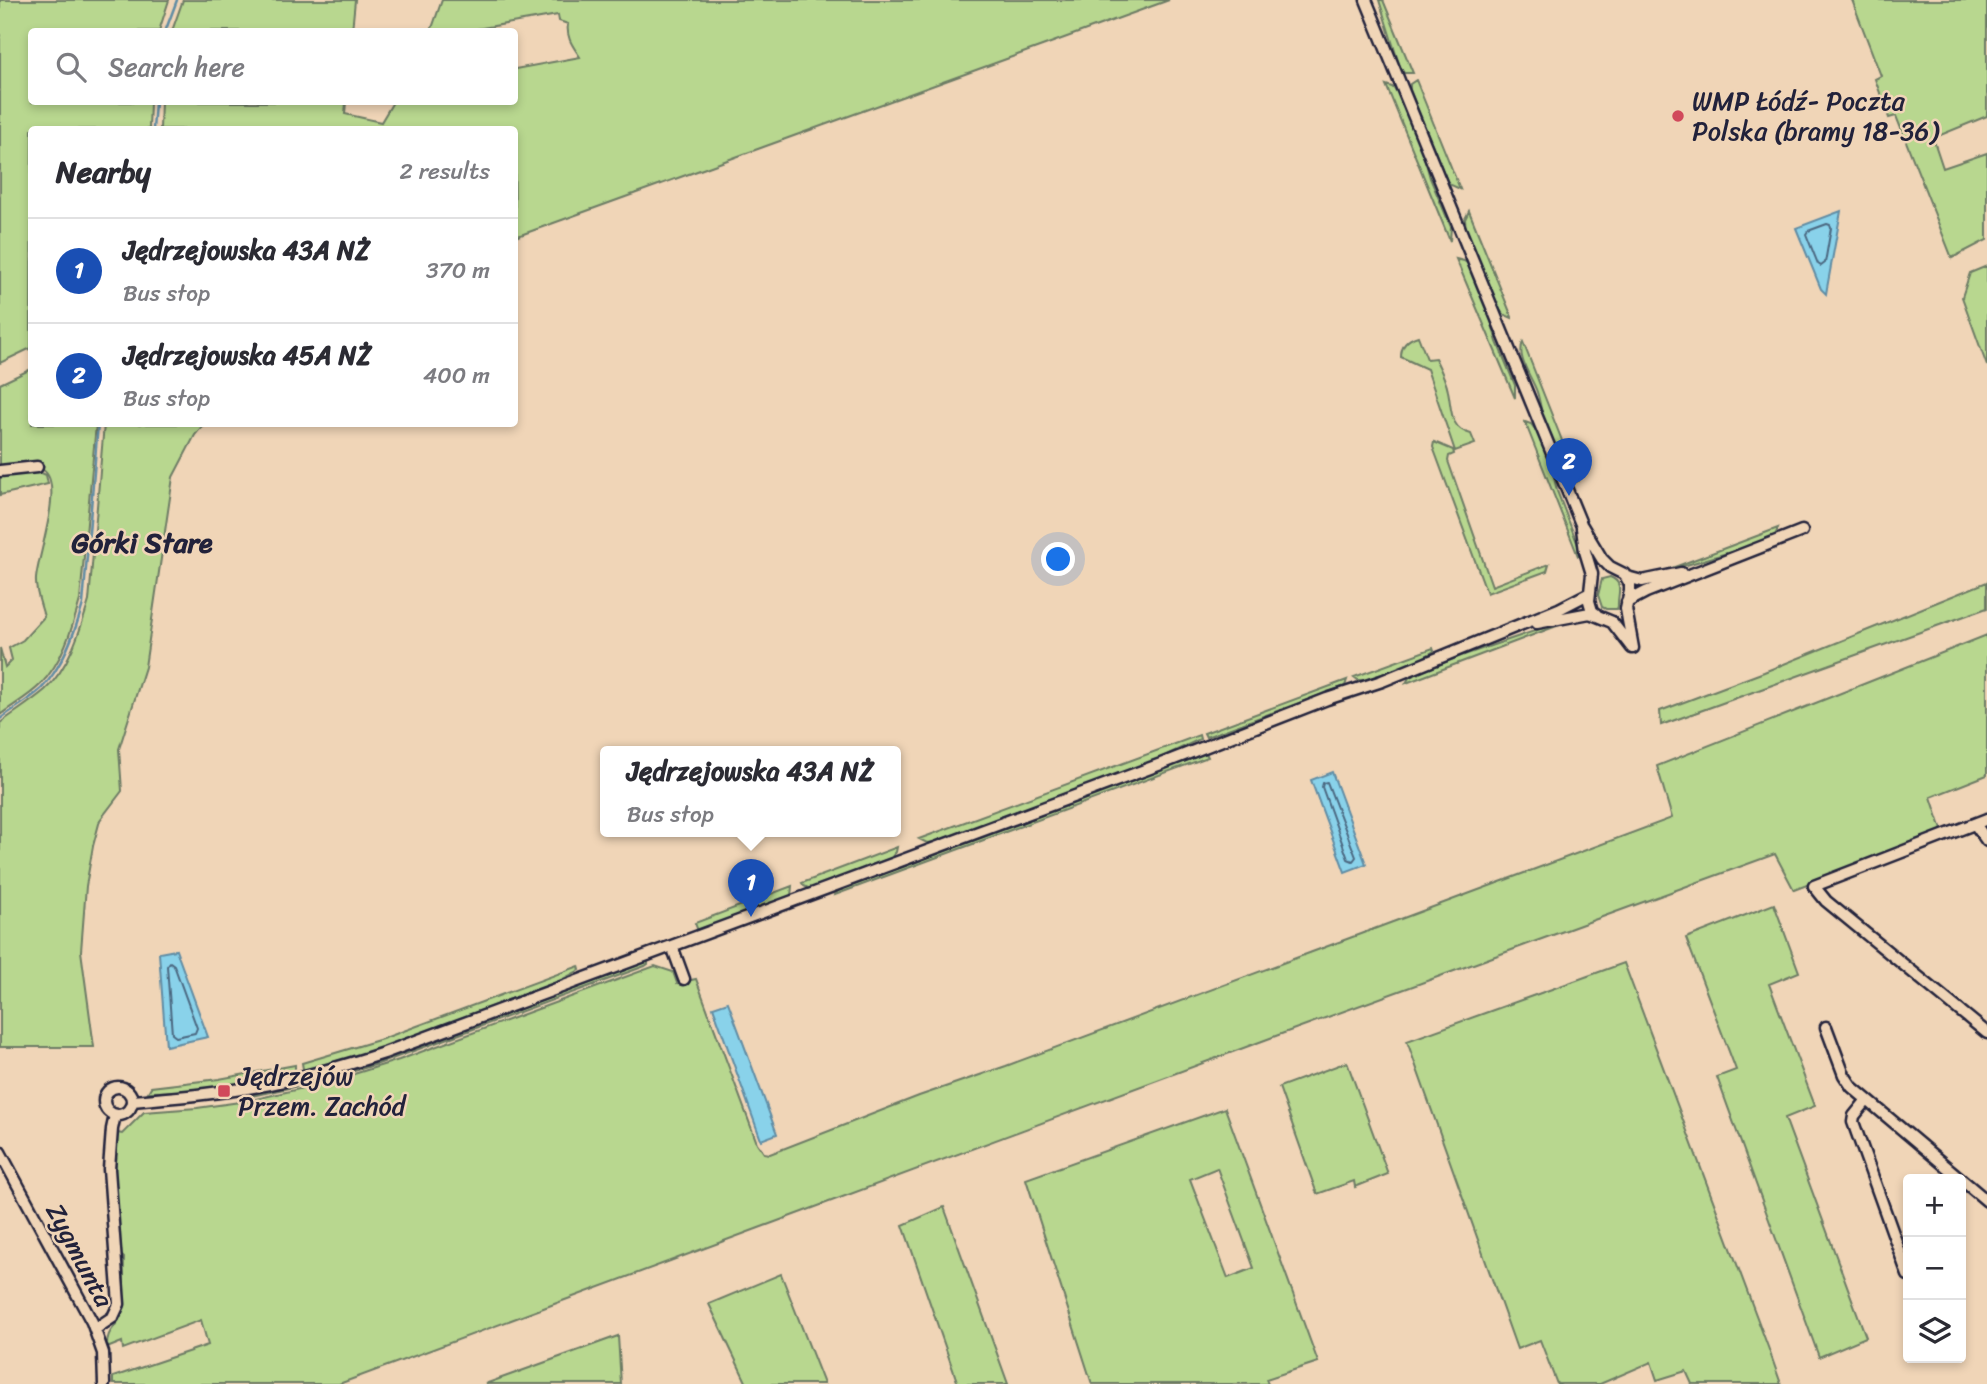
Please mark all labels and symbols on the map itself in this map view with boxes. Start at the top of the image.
place label: WMP Łódź- Poczta Polska (bramy 18-36) [1692,78,1940,154]
marker: WMP Łódź- Poczta Polska (bramy 18-36) [1670,108,1686,124]
pin: 2 [1546,438,1592,496]
district label: Górki Stare [72,518,213,567]
your location [1041,542,1075,576]
pin: 1 [728,859,774,917]
place label: Jędrzejów Przem. Zachód [237,1053,408,1129]
marker: Jędrzejów Przem. Zachód [216,1083,232,1099]
street label: Zygmunta [33,1194,127,1317]

